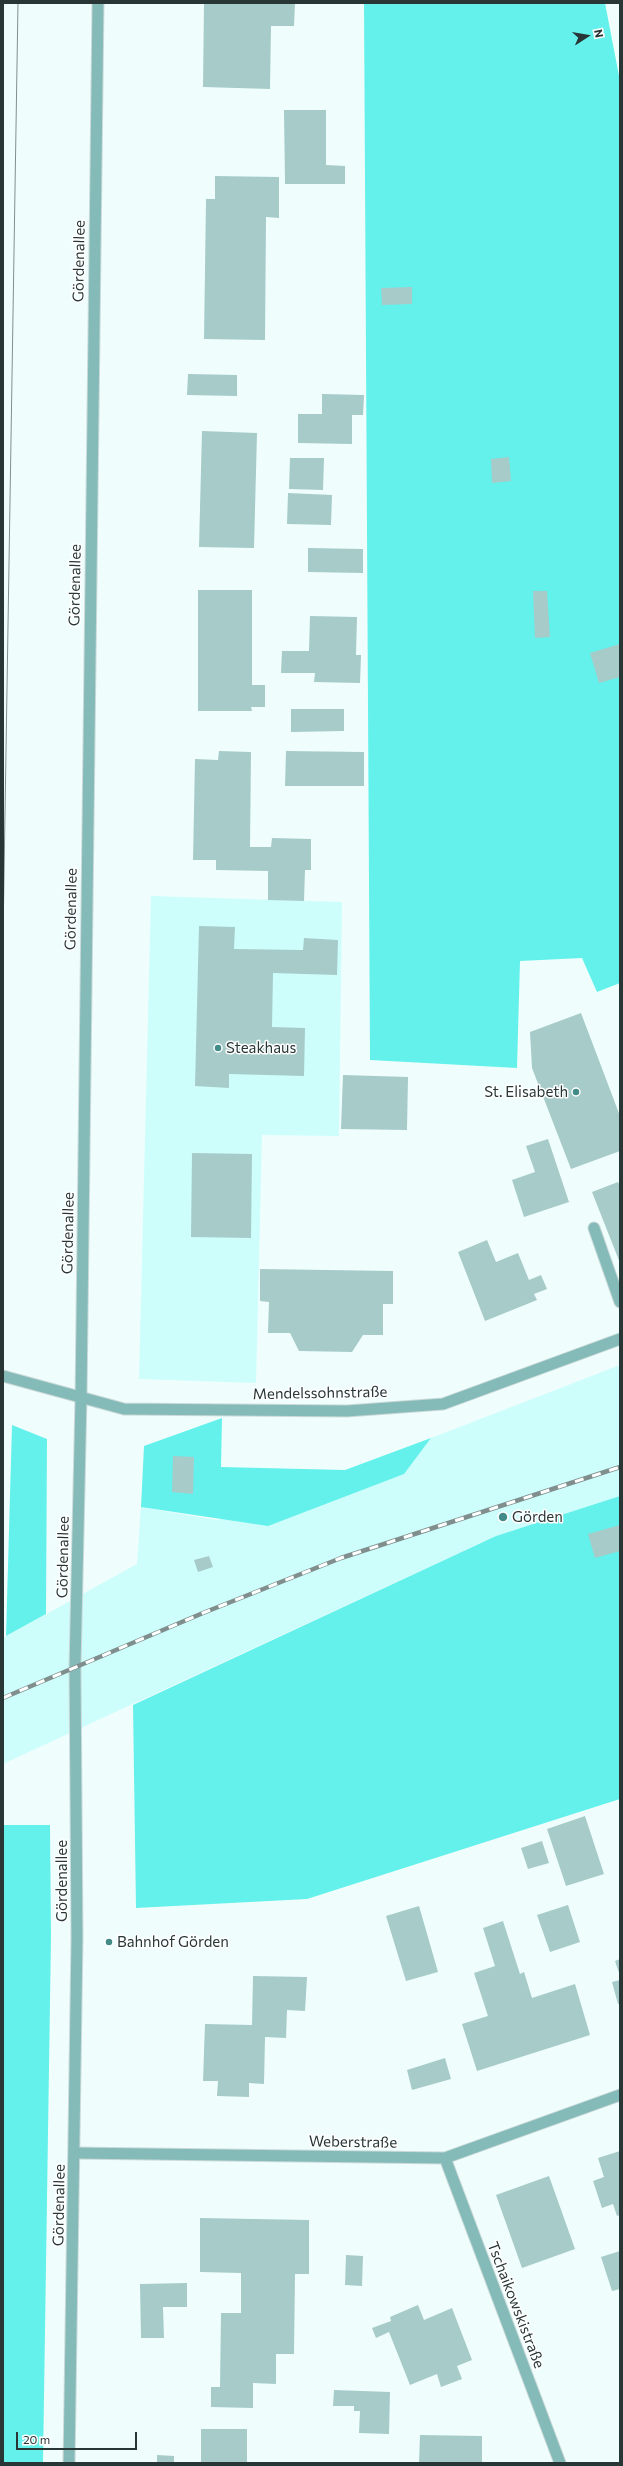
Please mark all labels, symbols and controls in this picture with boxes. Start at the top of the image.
north arrow [567,16,607,56]
text: N [592,28,606,39]
street label: Gördenallee [69,220,89,302]
street label: Gördenallee [65,544,85,626]
street label: Gördenallee [61,868,81,950]
place label: Steakhaus [226,1039,296,1057]
marker: Steakhaus [213,1043,223,1053]
place label: St. Elisabeth [484,1083,568,1101]
marker: St. Elisabeth [571,1087,581,1097]
street label: Gördenallee [58,1192,78,1274]
street label: Mendelssohnstraße [253,1383,387,1403]
place label: Görden [512,1508,563,1526]
marker: Görden [497,1511,509,1523]
street label: Gördenallee [53,1516,73,1598]
street label: Gördenallee [53,1840,71,1922]
place label: Bahnhof Görden [117,1933,229,1951]
marker: Bahnhof Görden [104,1937,114,1947]
street label: Weberstraße [309,2132,397,2152]
street label: Gördenallee [49,2164,69,2246]
street label: Tschaikowskistraße [484,2239,548,2371]
scale bar [18,2424,139,2450]
text: 20 m [23,2432,50,2446]

